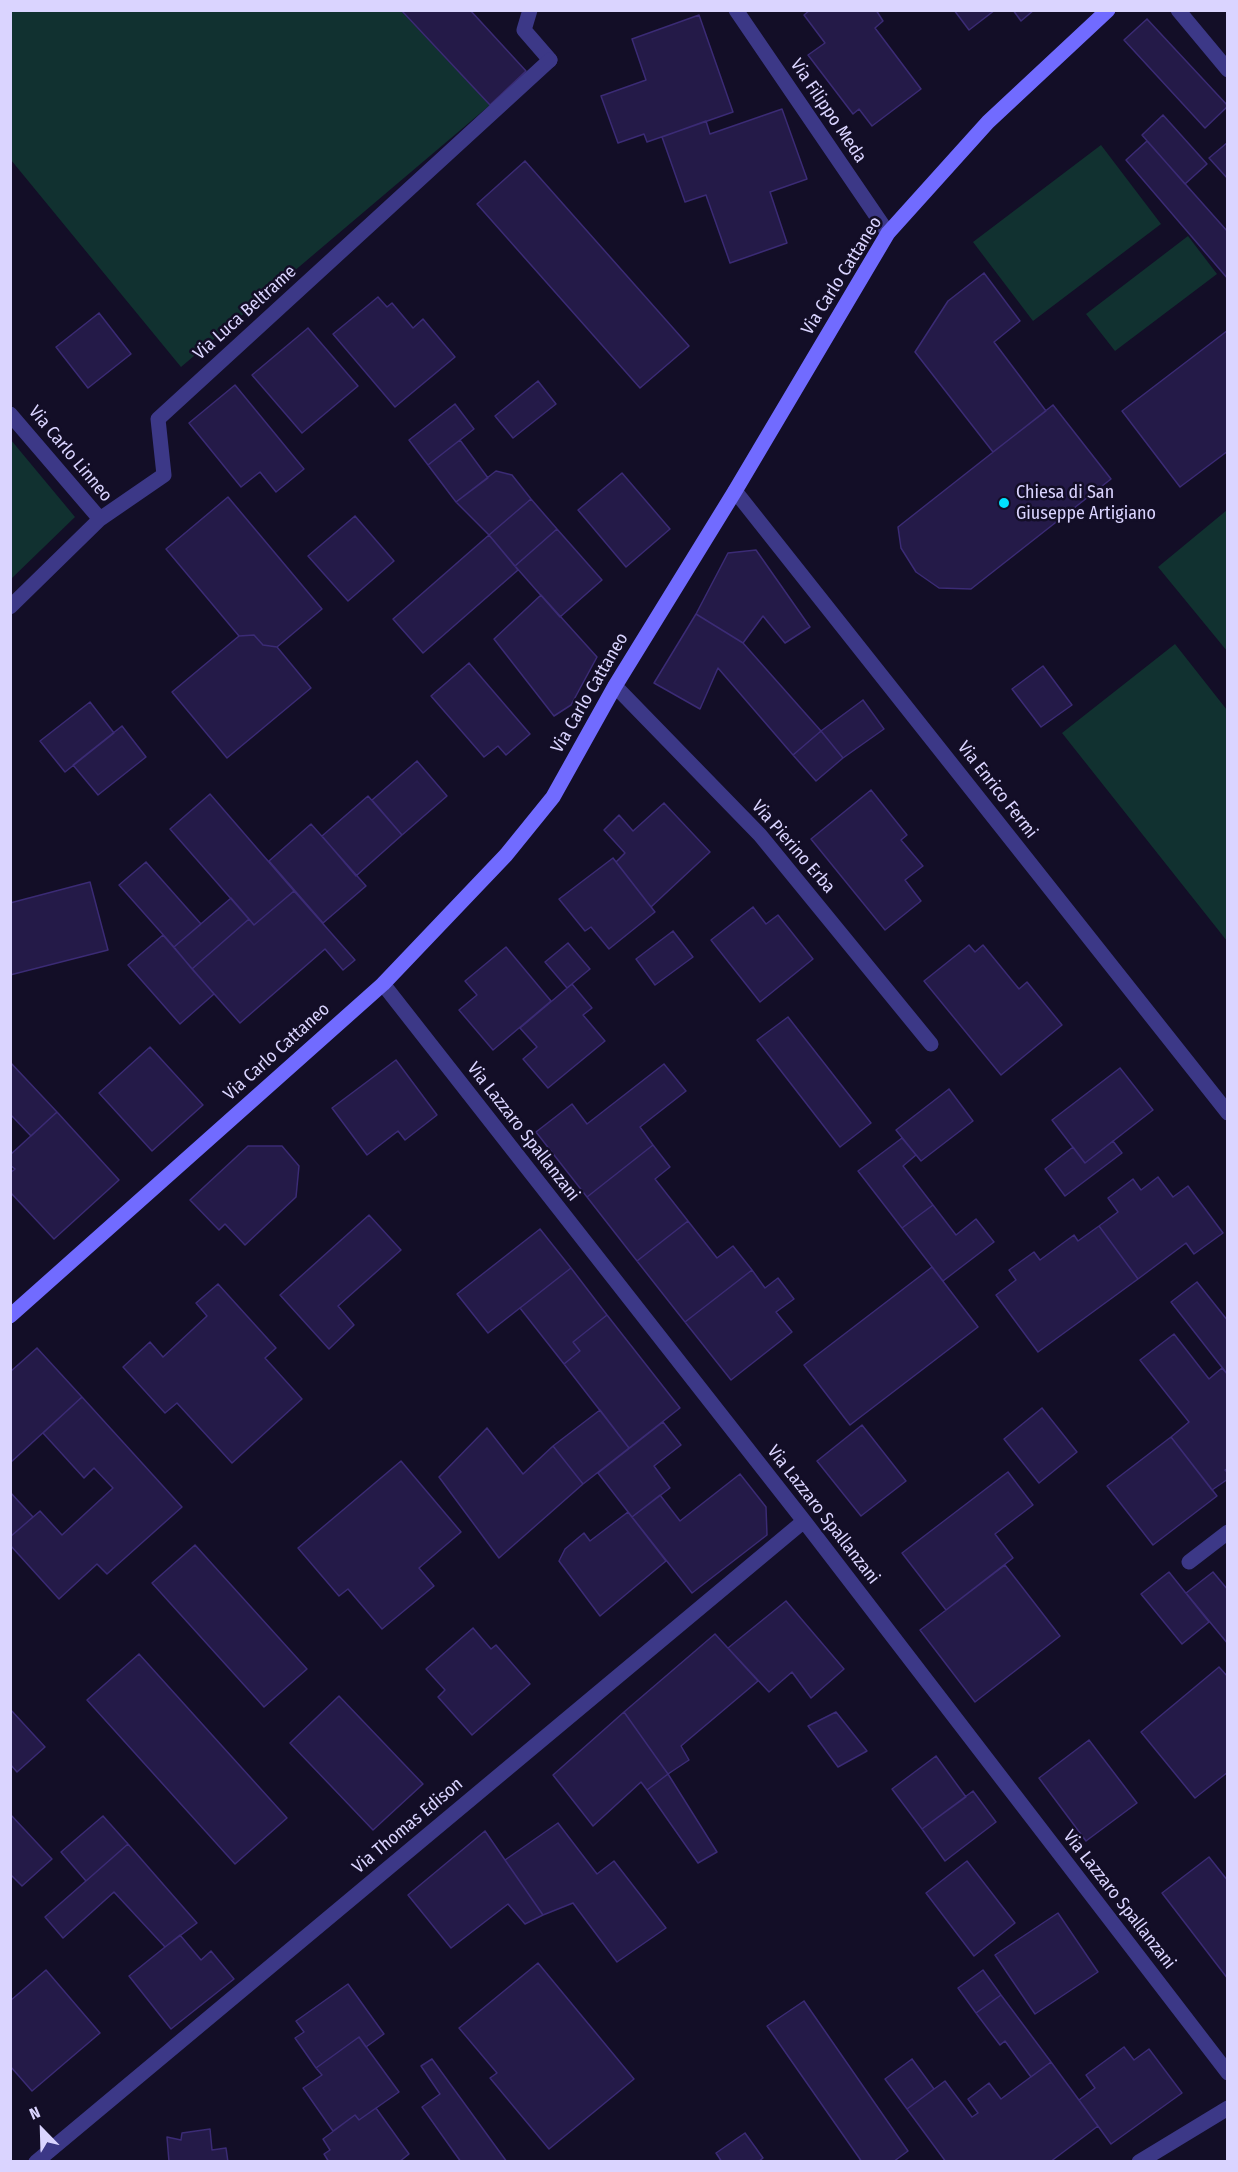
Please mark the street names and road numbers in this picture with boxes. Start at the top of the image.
street label: Via Filippo Meda [785,55,871,167]
street label: Via Carlo Cattaneo [797,213,887,339]
street label: Via Luca Beltrame [189,261,301,365]
street label: Via Carlo Linneo [23,401,117,507]
street label: Via Carlo Cattaneo [547,629,633,757]
street label: Via Enrico Fermi [952,737,1042,843]
street label: Via Pierino Erba [747,796,839,898]
street label: Via Carlo Cattaneo [220,999,334,1105]
street label: Via Lazzaro Spallanzani [462,1058,584,1206]
street label: Via Lazzaro Spallanzani [762,1441,884,1589]
street label: Via Thomas Edison [348,1774,468,1878]
street label: Via Lazzaro Spallanzani [1058,1826,1180,1974]

